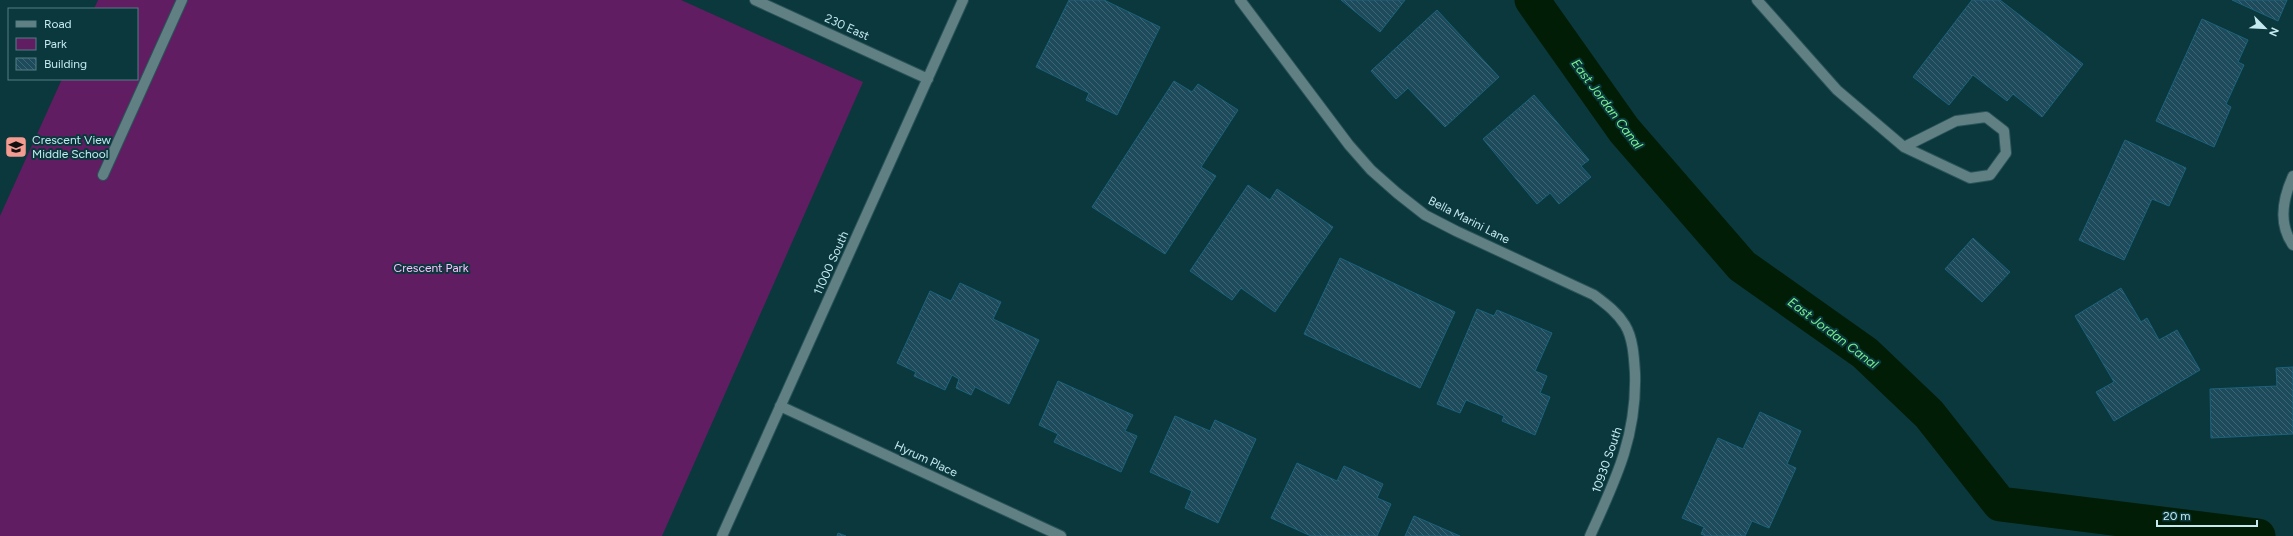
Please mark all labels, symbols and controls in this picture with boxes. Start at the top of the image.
legend [8,8,138,80]
north arrow [2245,8,2285,48]
street label: 230 East [823,11,872,43]
text: Road [44,17,72,31]
text: N [2266,25,2281,38]
text: Park [44,37,67,51]
water label: East Jordan Canal [1568,56,1646,152]
text: Building [44,57,87,71]
place label: Crescent View Middle School [32,133,112,161]
school or university icon: Crescent View Middle School [3,134,29,160]
street label: Bella Marini Lane [1426,193,1512,247]
street label: 11000 South [811,229,851,297]
park label: Crescent Park [394,261,469,275]
water label: East Jordan Canal [1785,294,1881,372]
street label: 10930 South [1589,425,1625,495]
street label: Hyrum Place [892,438,960,480]
scale bar [2157,502,2257,528]
text: 20 m [2163,509,2191,523]

